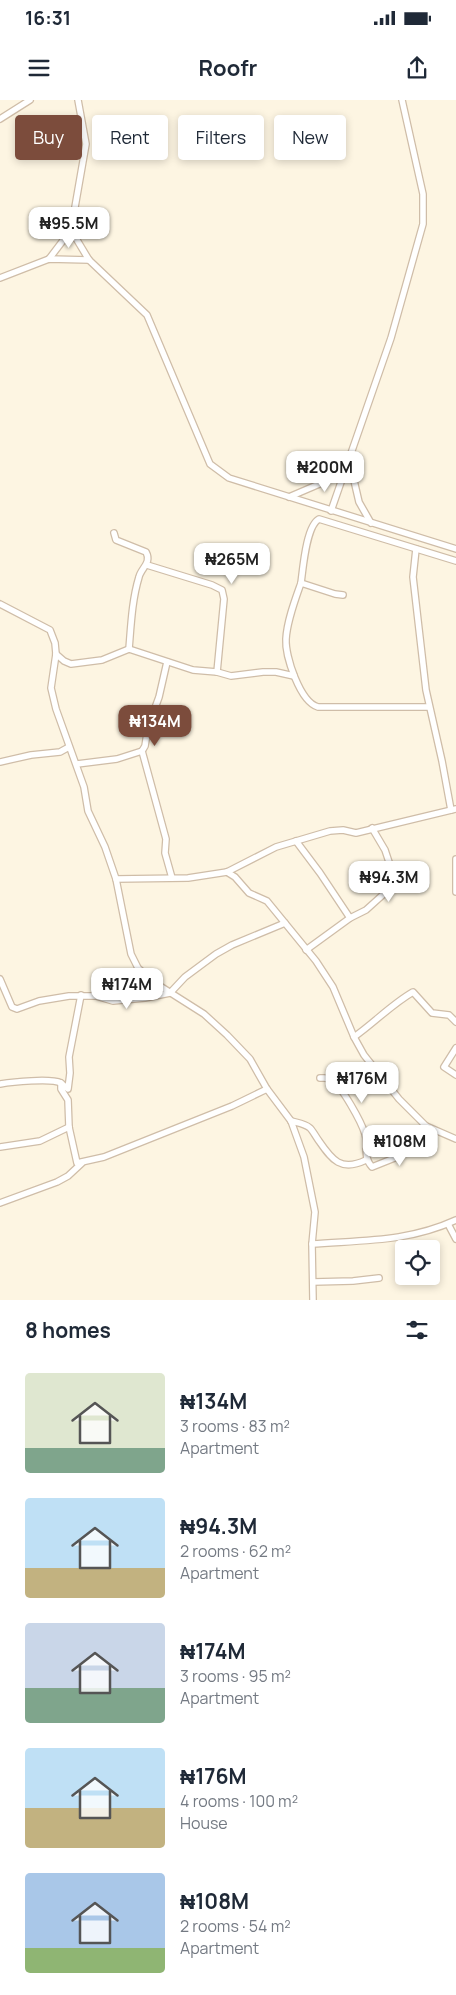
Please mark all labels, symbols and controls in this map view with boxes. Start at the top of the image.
text: 16:31 [25,5,71,31]
text: Roofr [199,53,257,83]
icon: menu [25,54,53,82]
icon: share [403,54,431,82]
chip: Buy [15,115,82,160]
chip: Rent [92,115,168,160]
chip: Filters [178,115,264,160]
chip: New [274,115,346,160]
pin: ₦95.5M [28,206,110,249]
text: ₦95.5M [40,212,98,234]
pin: ₦200M [290,450,360,493]
text: ₦200M [297,456,353,478]
pin: ₦265M [197,542,267,585]
text: ₦265M [205,548,259,570]
pin: ₦134M [120,704,190,747]
text: ₦134M [129,710,181,732]
pin: ₦94.3M [348,860,430,903]
text: ₦94.3M [360,866,418,888]
pin: ₦174M [92,968,162,1010]
text: ₦174M [102,973,152,995]
pin: ₦176M [327,1062,397,1104]
text: ₦176M [337,1067,387,1089]
pin: ₦108M [365,1124,435,1167]
text: ₦108M [374,1130,426,1152]
map controls [395,1240,440,1285]
button: locate [395,1240,440,1285]
text: 8 homes [25,1316,111,1344]
icon: filters [403,1316,431,1344]
text: ₦134M [180,1387,247,1415]
icon: home [65,1393,125,1453]
text: 3 rooms · 83 m² [180,1415,290,1437]
text: Apartment [180,1437,259,1459]
text: ₦94.3M [180,1512,257,1540]
icon: home [65,1518,125,1578]
text: 2 rooms · 62 m² [180,1540,291,1562]
text: Apartment [180,1562,259,1584]
text: ₦174M [180,1637,245,1665]
icon: home [65,1643,125,1703]
text: 3 rooms · 95 m² [180,1665,291,1687]
text: Apartment [180,1687,259,1709]
text: ₦176M [180,1762,247,1790]
icon: home [65,1768,125,1828]
text: 4 rooms · 100 m² [180,1790,298,1812]
text: House [180,1812,228,1834]
text: ₦108M [180,1887,249,1915]
icon: home [65,1893,125,1953]
text: 2 rooms · 54 m² [180,1915,291,1937]
text: Apartment [180,1937,259,1959]

